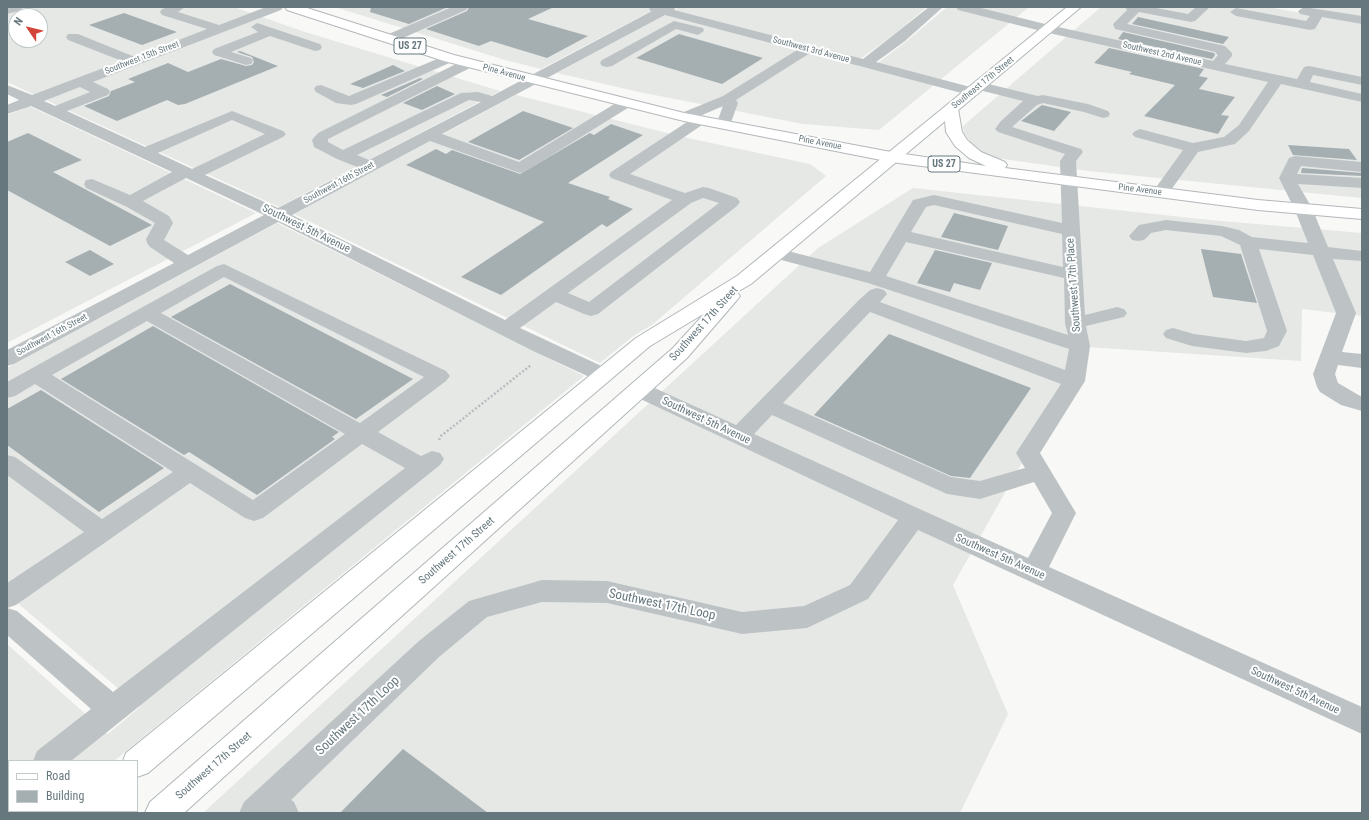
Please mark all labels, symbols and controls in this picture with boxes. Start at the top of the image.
north arrow [8,8,48,48]
text: N [11,15,26,28]
street label: Southwest 3rd Avenue [771,35,851,65]
road number: US 27 [394,38,426,54]
street label: Southwest 15th Street [103,39,181,77]
street label: Southwest 2nd Avenue [1121,40,1203,68]
street label: Southeast 17th Street [950,55,1016,111]
street label: Pine Avenue [482,62,526,84]
street label: Pine Avenue [798,134,842,152]
road number: US 27 [928,156,960,172]
street label: Southwest 16th Street [302,160,376,206]
street label: Pine Avenue [1118,182,1162,198]
street label: Southwest 5th Avenue [260,202,352,256]
street label: Southwest 17th Place [1064,238,1084,332]
street label: Southwest 17th Street [667,284,741,364]
street label: Southwest 16th Street [15,312,89,358]
street label: Southwest 5th Avenue [660,395,752,447]
street label: Southwest 17th Street [416,515,498,587]
street label: Southwest 5th Avenue [953,531,1047,583]
street label: Southwest 17th Loop [607,586,717,624]
street label: Southwest 5th Avenue [1249,665,1341,717]
street label: Southwest 17th Loop [313,673,403,759]
street label: Southwest 17th Street [173,730,255,802]
legend [8,760,138,812]
text: Road [46,769,70,783]
text: Building [46,789,84,803]

